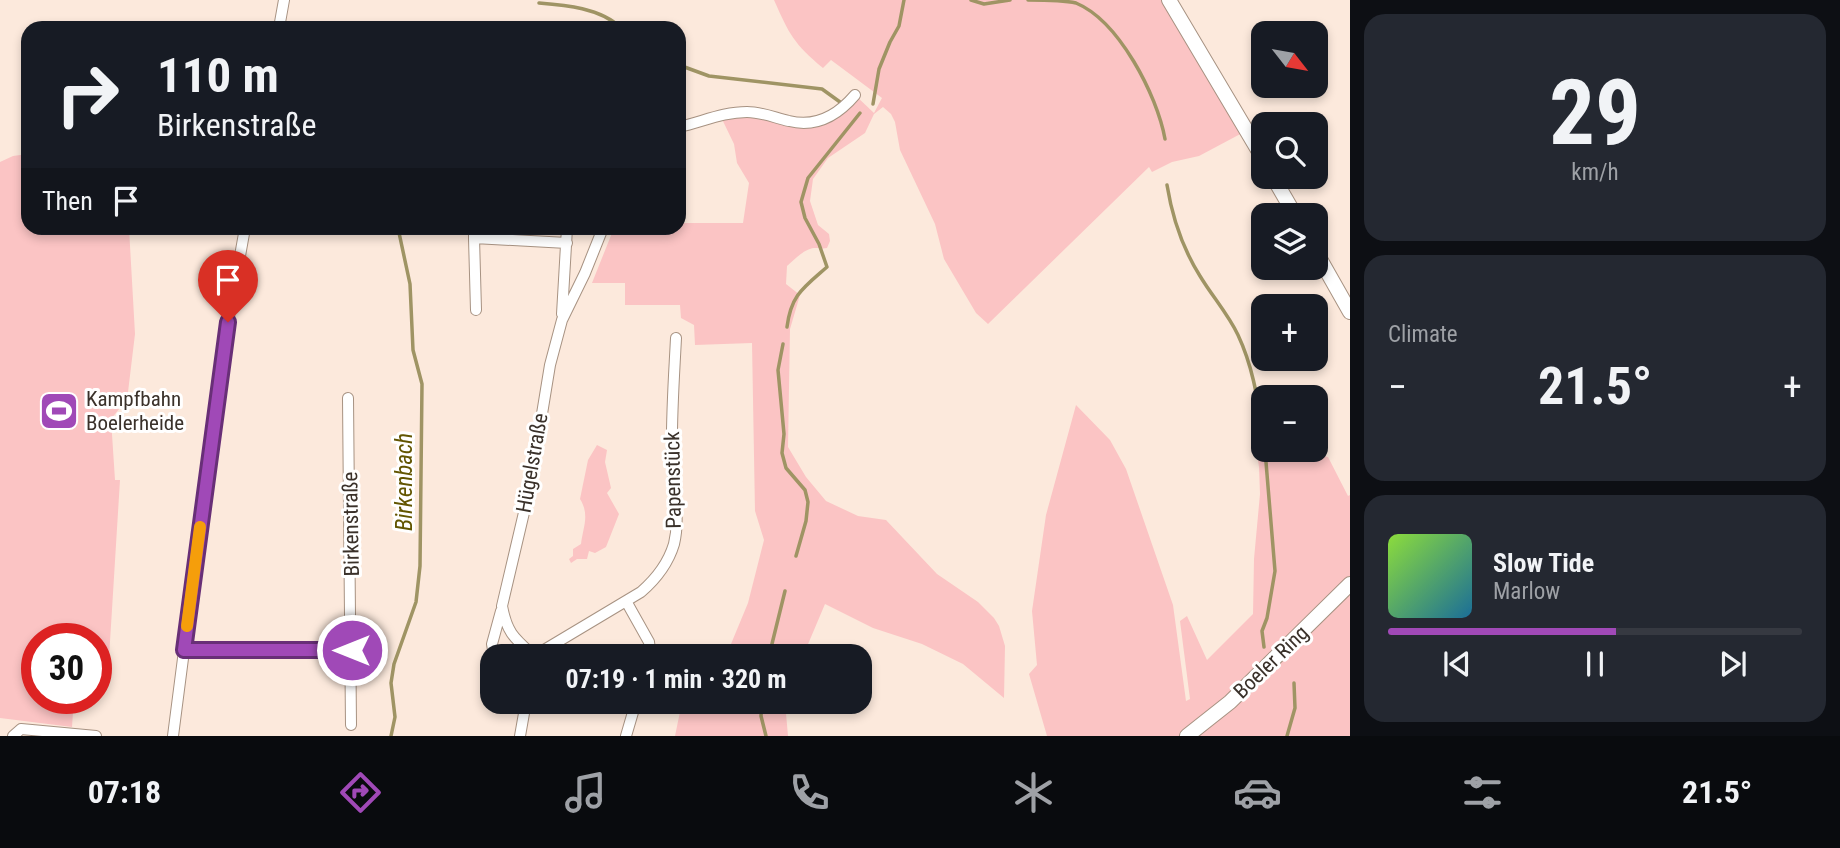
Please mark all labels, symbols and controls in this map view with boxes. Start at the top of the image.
north arrow [1251,21,1328,98]
map controls [1251,21,1328,462]
text: 110 m [157,47,279,104]
icon: right [42,49,133,140]
text: 29 [1549,60,1641,166]
text: Birkenstraße [157,106,316,144]
button: search [1251,112,1328,189]
text: km/h [1571,159,1619,186]
icon: arrive [107,182,145,220]
text: Then [42,186,93,216]
button: layers [1251,203,1328,280]
pin [198,250,258,322]
icon: arrive [209,261,247,299]
button: + [1251,294,1328,371]
text: Climate [1388,321,1458,348]
text: 21.5° [1538,356,1652,417]
text: − [1388,365,1407,409]
text: + [1783,365,1802,409]
button: − [1251,385,1328,462]
place label: Kampfbahn Boelerheide [86,387,184,435]
sports icon: Kampfbahn Boelerheide [38,390,80,432]
street label: Hügelstraße [511,411,553,515]
street label: Papenstück [660,431,686,529]
water label: Birkenbach [391,433,418,531]
street label: Birkenstraße [338,471,364,577]
text: Slow Tide [1493,548,1594,578]
text: Marlow [1493,578,1560,605]
position arrow [315,613,389,687]
street label: Boeler Ring [1229,621,1313,703]
speed limit sign: 30 [21,623,112,714]
icon: previous [1438,645,1476,683]
icon: pause [1576,645,1614,683]
icon: next [1714,645,1752,683]
text: 07:19 · 1 min · 320 m [566,664,786,694]
icon: directions [336,768,385,817]
icon: music [561,768,610,817]
icon: phone [785,768,834,817]
icon: climate [1009,768,1058,817]
icon: car [1233,768,1282,817]
icon: filters [1458,768,1507,817]
text: 07:18 [88,773,161,811]
text: 21.5° [1682,773,1752,811]

